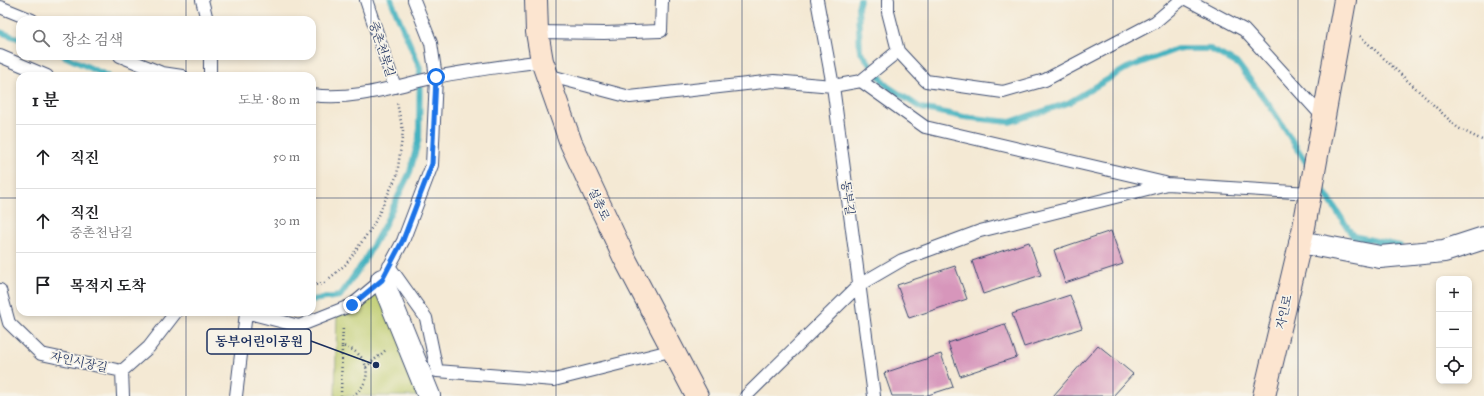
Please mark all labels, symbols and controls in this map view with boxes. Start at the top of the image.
search box [16,16,316,60]
street label: 중촌천북길 [366,19,398,79]
icon: search [30,27,52,49]
text: 장소 검색 [62,31,123,49]
route start [427,68,445,86]
text: 1 분 [32,90,59,111]
text: 도보 · 80 m [238,92,300,108]
icon: ahead [32,146,54,168]
text: 직진 [70,149,99,167]
text: 50 m [273,149,300,165]
street label: 동부길 [839,180,857,216]
street label: 설총로 [585,185,613,223]
text: 직진 [70,204,99,222]
icon: ahead [32,210,54,232]
text: 30 m [274,213,300,229]
text: 중촌천남길 [70,225,133,241]
icon: arrive [32,274,54,296]
map controls [1436,276,1472,384]
button: + [1436,276,1472,312]
text: 목적지 도착 [70,277,146,295]
street label: 자인로 [1273,293,1295,331]
route end [343,296,361,314]
button: − [1436,312,1472,348]
callout: 동부어린이공원 [207,329,311,354]
text: 동부어린이공원 [215,334,303,350]
button: locate [1436,348,1472,384]
street label: 자인시장길 [49,349,109,375]

